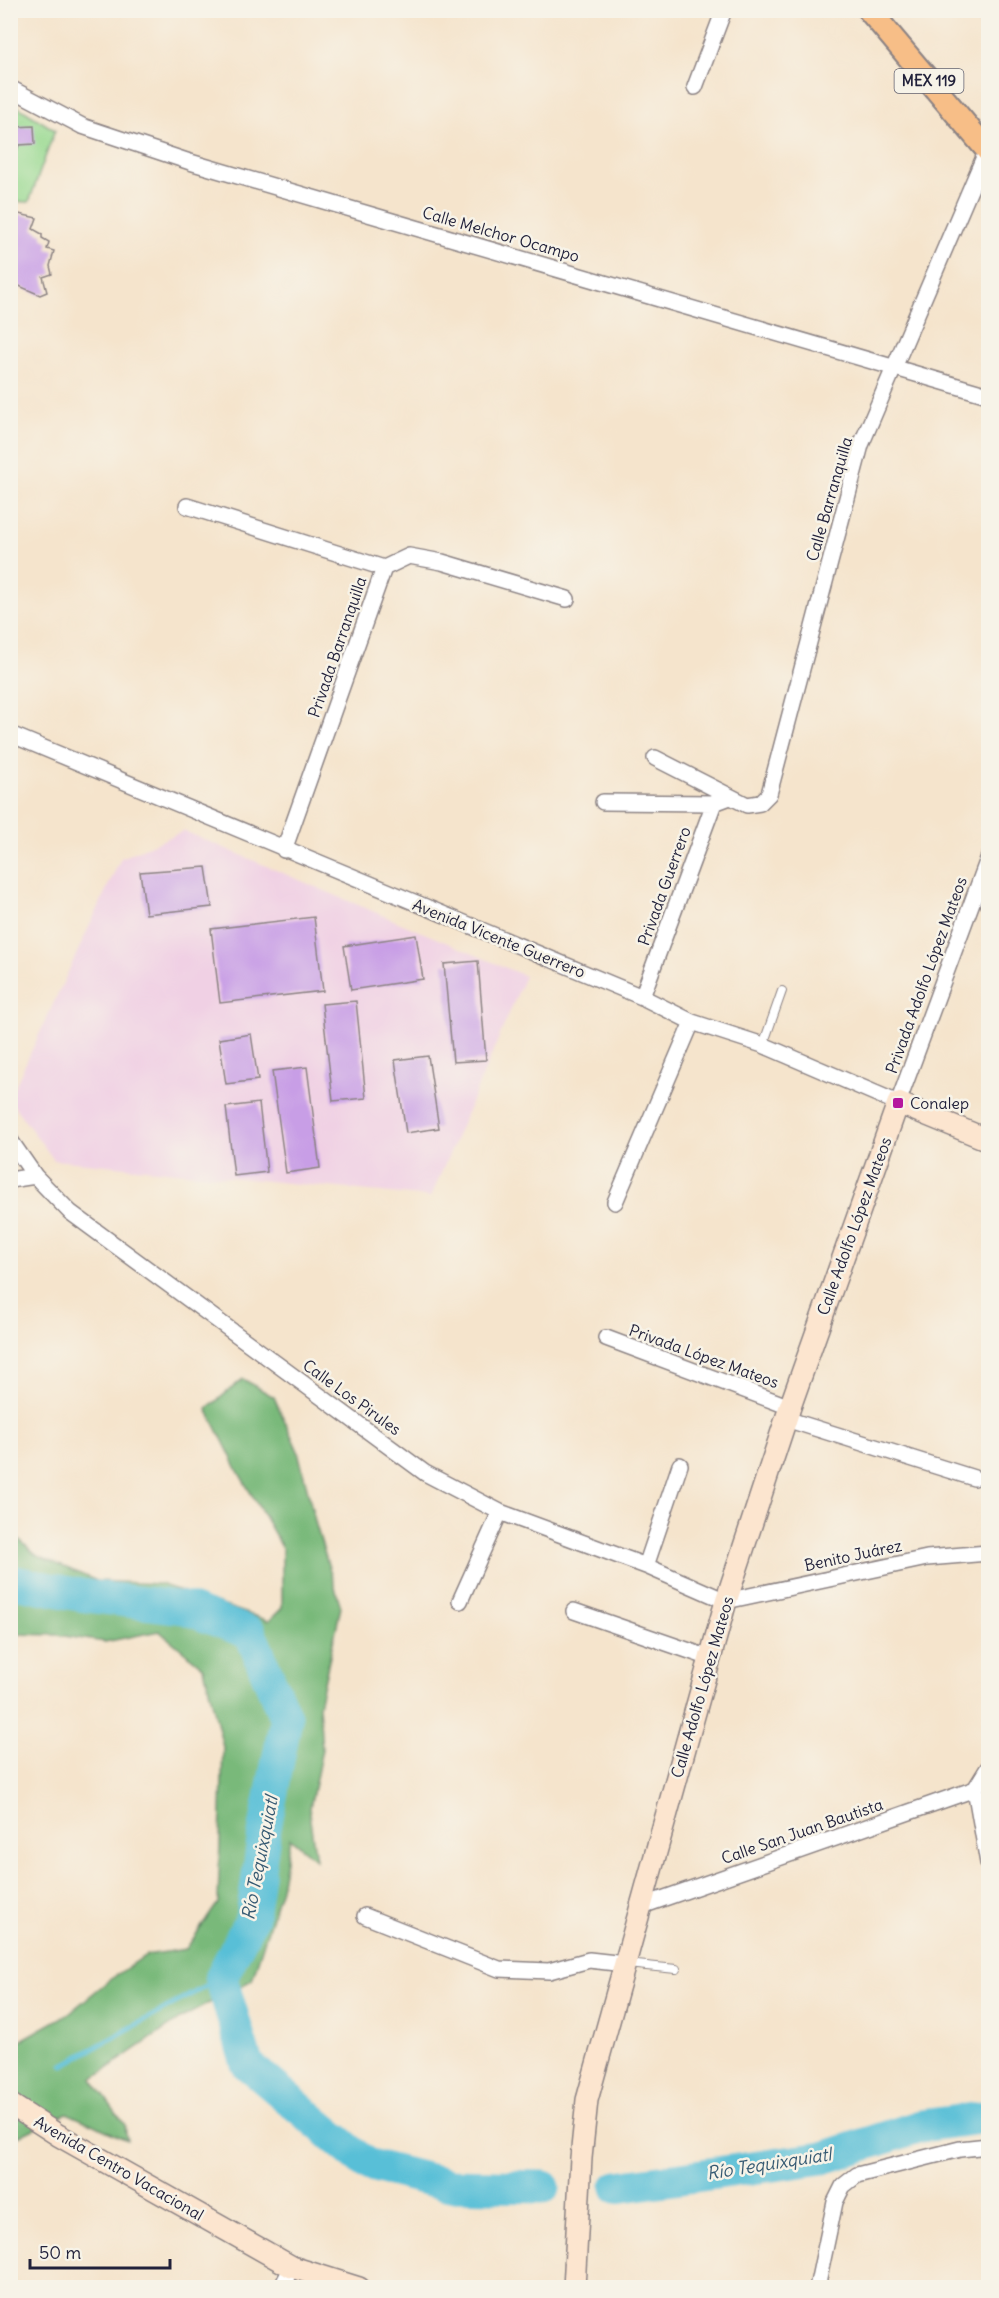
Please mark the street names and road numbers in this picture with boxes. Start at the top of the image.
road number: MEX 119 [894,69,964,93]
street label: Calle Melchor Ocampo [420,202,582,266]
street label: Calle Barranquilla [802,435,856,563]
street label: Privada Barranquilla [303,574,371,720]
street label: Privada Guerrero [633,824,695,948]
street label: Privada Adolfo López Mateos [881,874,971,1076]
street label: Avenida Vicente Guerrero [410,894,588,982]
street label: Calle Adolfo López Mateos [812,1134,896,1318]
street label: Privada López Mateos [627,1320,781,1392]
street label: Calle Los Pirules [299,1355,405,1439]
street label: Benito Juárez [803,1535,904,1575]
street label: Calle Adolfo López Mateos [666,1594,738,1780]
street label: Calle San Juan Bautista [719,1794,885,1868]
street label: Avenida Centro Vacacional [31,2111,207,2225]

